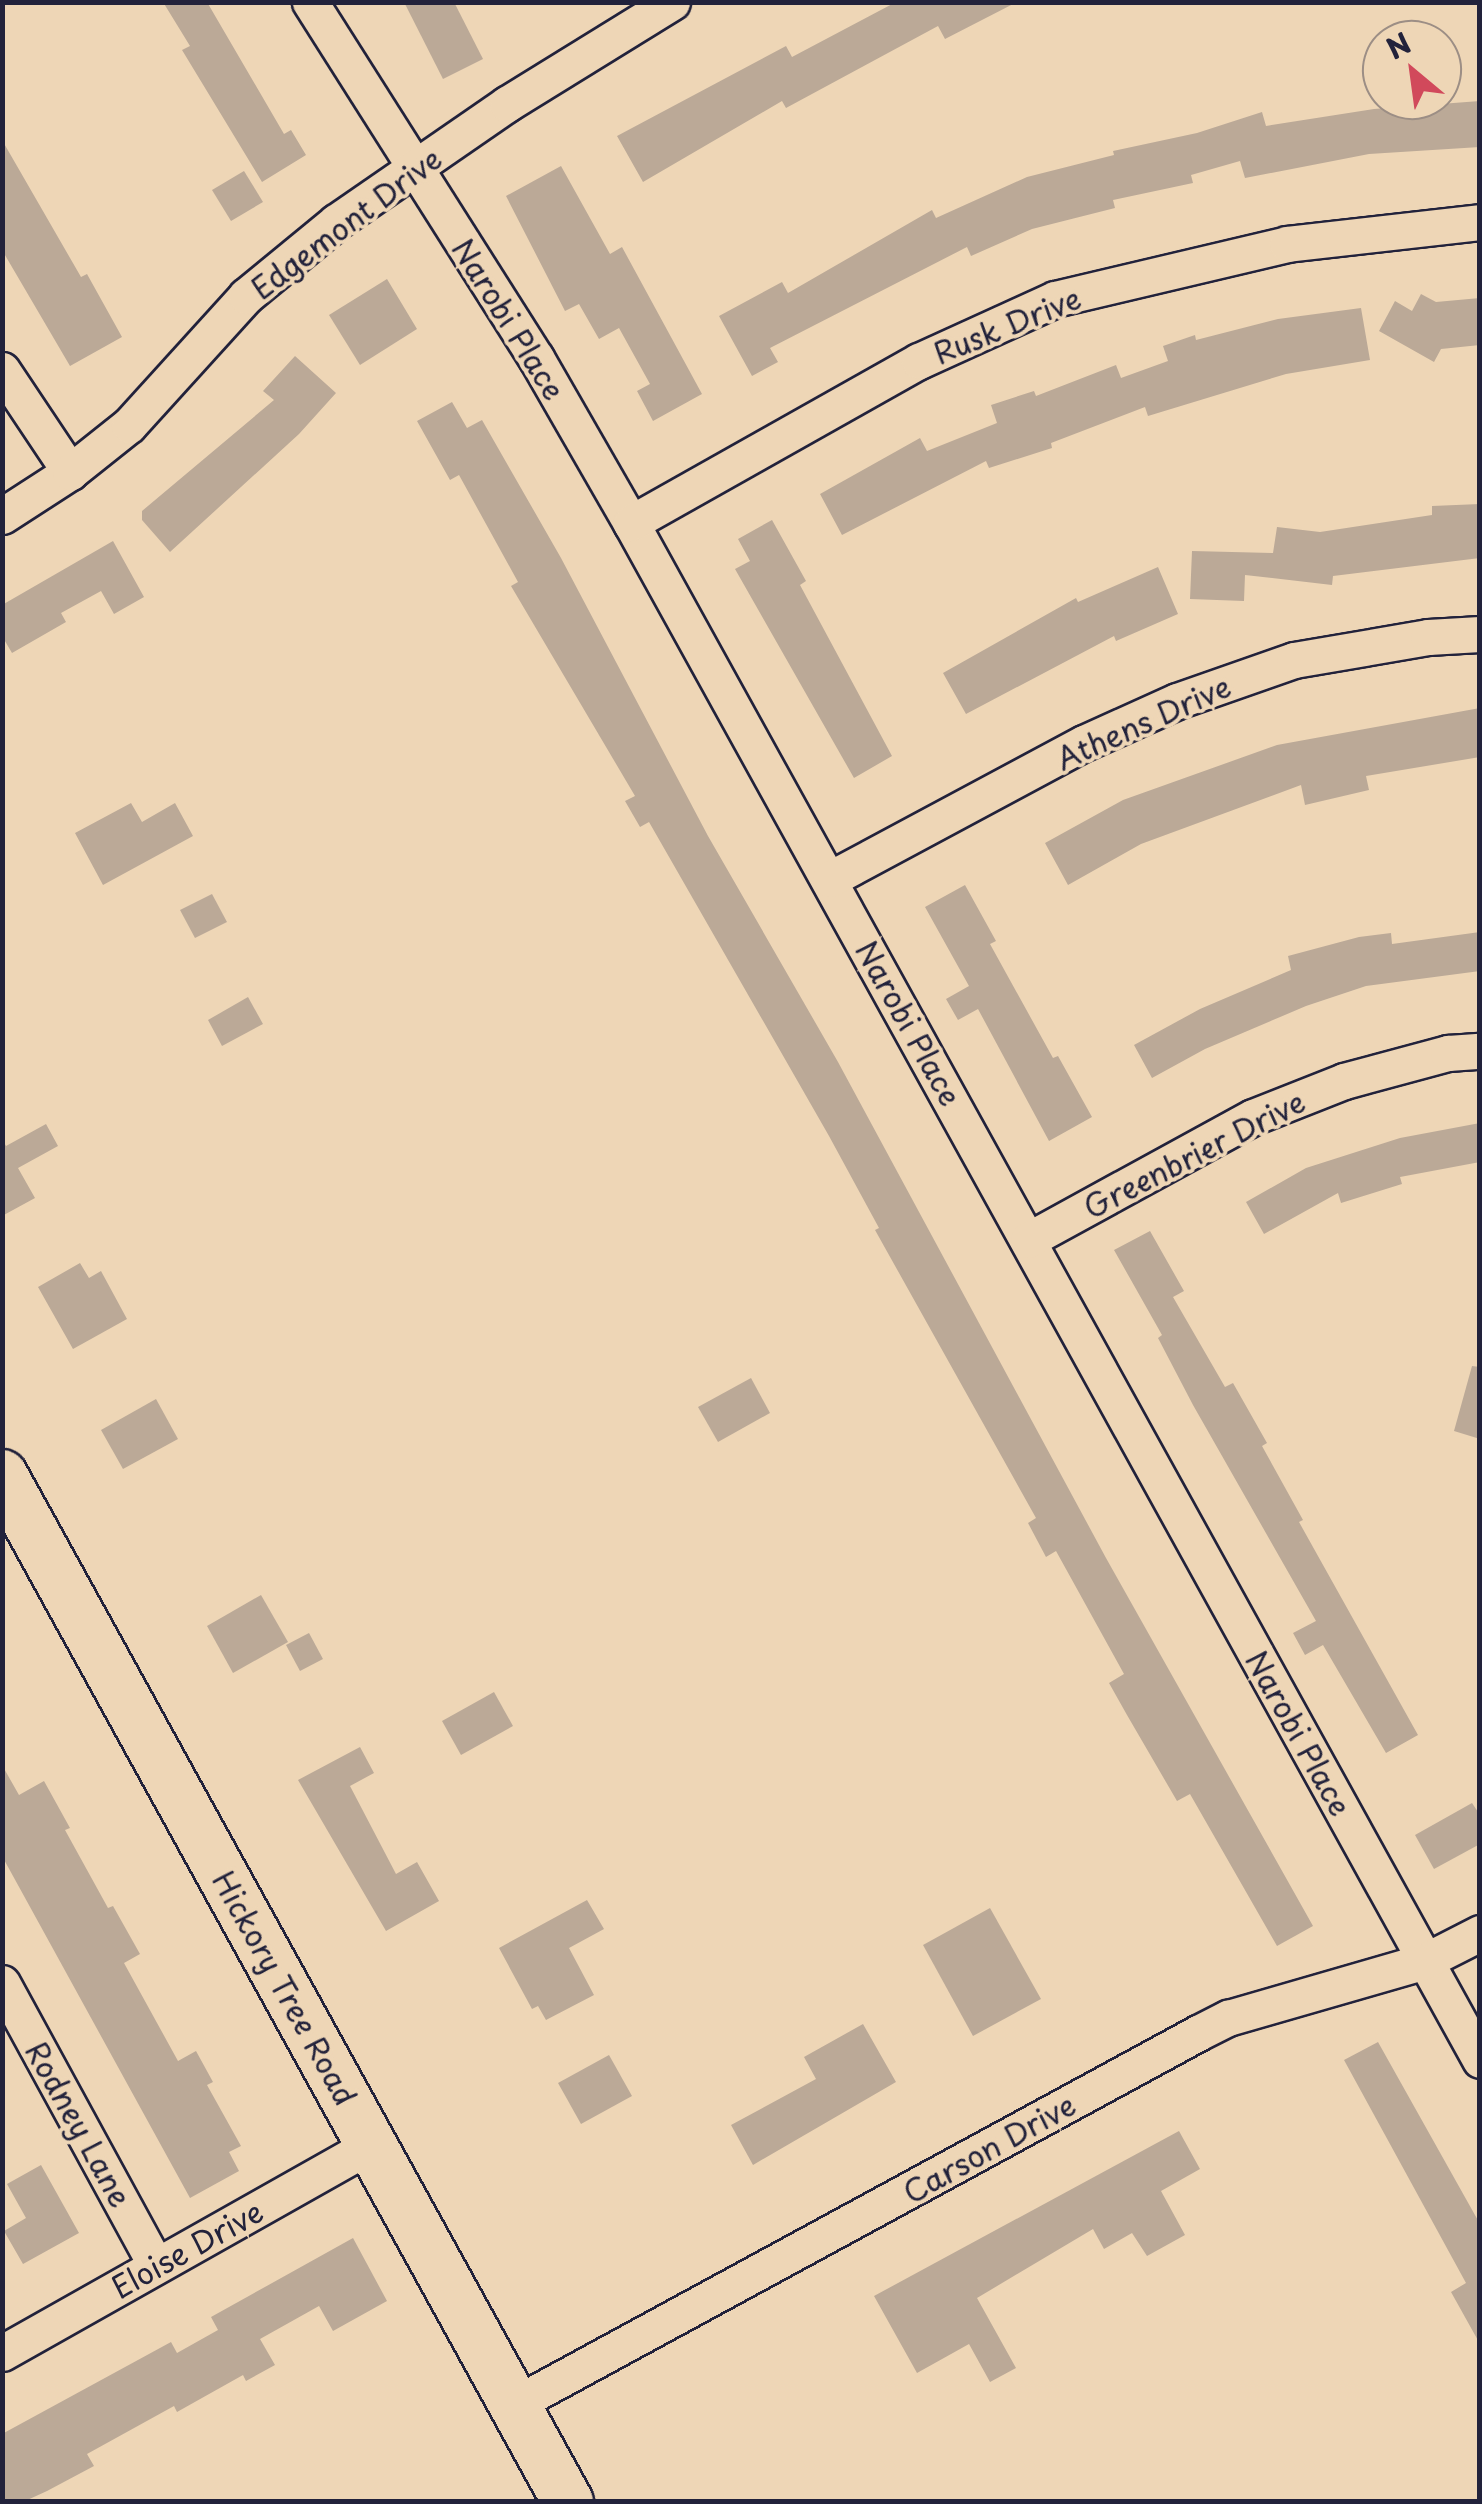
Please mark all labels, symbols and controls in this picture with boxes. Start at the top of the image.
north arrow [1362,20,1462,120]
text: N [1378,21,1418,69]
street label: Edgemont Drive [243,140,449,306]
street label: Narobi Place [445,232,573,406]
street label: Rusk Drive [928,279,1086,371]
street label: Athens Drive [1050,668,1236,776]
street label: Narobi Place [849,934,969,1112]
street label: Greenbrier Drive [1077,1083,1311,1225]
street label: Narobi Place [1239,1644,1359,1822]
street label: Hickory Tree Road [205,1863,365,2113]
street label: Rodney Lane [18,2034,140,2214]
street label: Carson Drive [897,2086,1081,2210]
street label: Eloise Drive [105,2193,269,2305]

